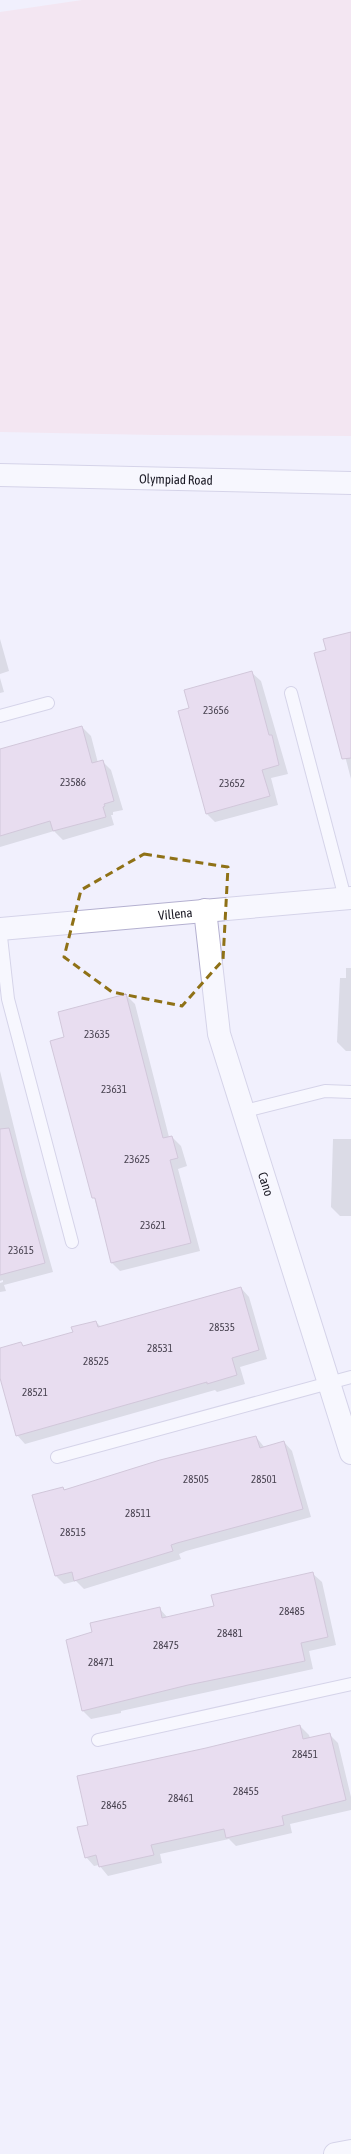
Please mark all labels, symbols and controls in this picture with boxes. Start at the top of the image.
street label: Olympiad Road [139,471,213,487]
house number: 23656 [203,704,229,716]
house number: 23586 [60,776,86,788]
house number: 23652 [219,777,245,789]
street label: Villena [158,905,193,923]
house number: 23635 [84,1028,110,1040]
house number: 23631 [101,1083,127,1095]
house number: 23625 [124,1153,150,1165]
street label: Cano [255,1170,277,1198]
house number: 23621 [140,1219,166,1231]
house number: 23615 [8,1244,34,1256]
house number: 28535 [209,1321,235,1333]
house number: 28531 [147,1342,173,1354]
house number: 28525 [83,1355,109,1367]
house number: 28521 [22,1386,48,1398]
house number: 28505 [183,1473,209,1485]
house number: 28501 [251,1473,277,1485]
house number: 28511 [125,1507,151,1519]
house number: 28515 [60,1526,86,1538]
house number: 28485 [279,1605,305,1617]
house number: 28481 [217,1627,243,1639]
house number: 28475 [153,1639,179,1651]
house number: 28471 [88,1656,114,1668]
house number: 28451 [292,1748,318,1760]
house number: 28455 [233,1785,259,1797]
house number: 28461 [168,1792,194,1804]
house number: 28465 [101,1799,127,1811]

